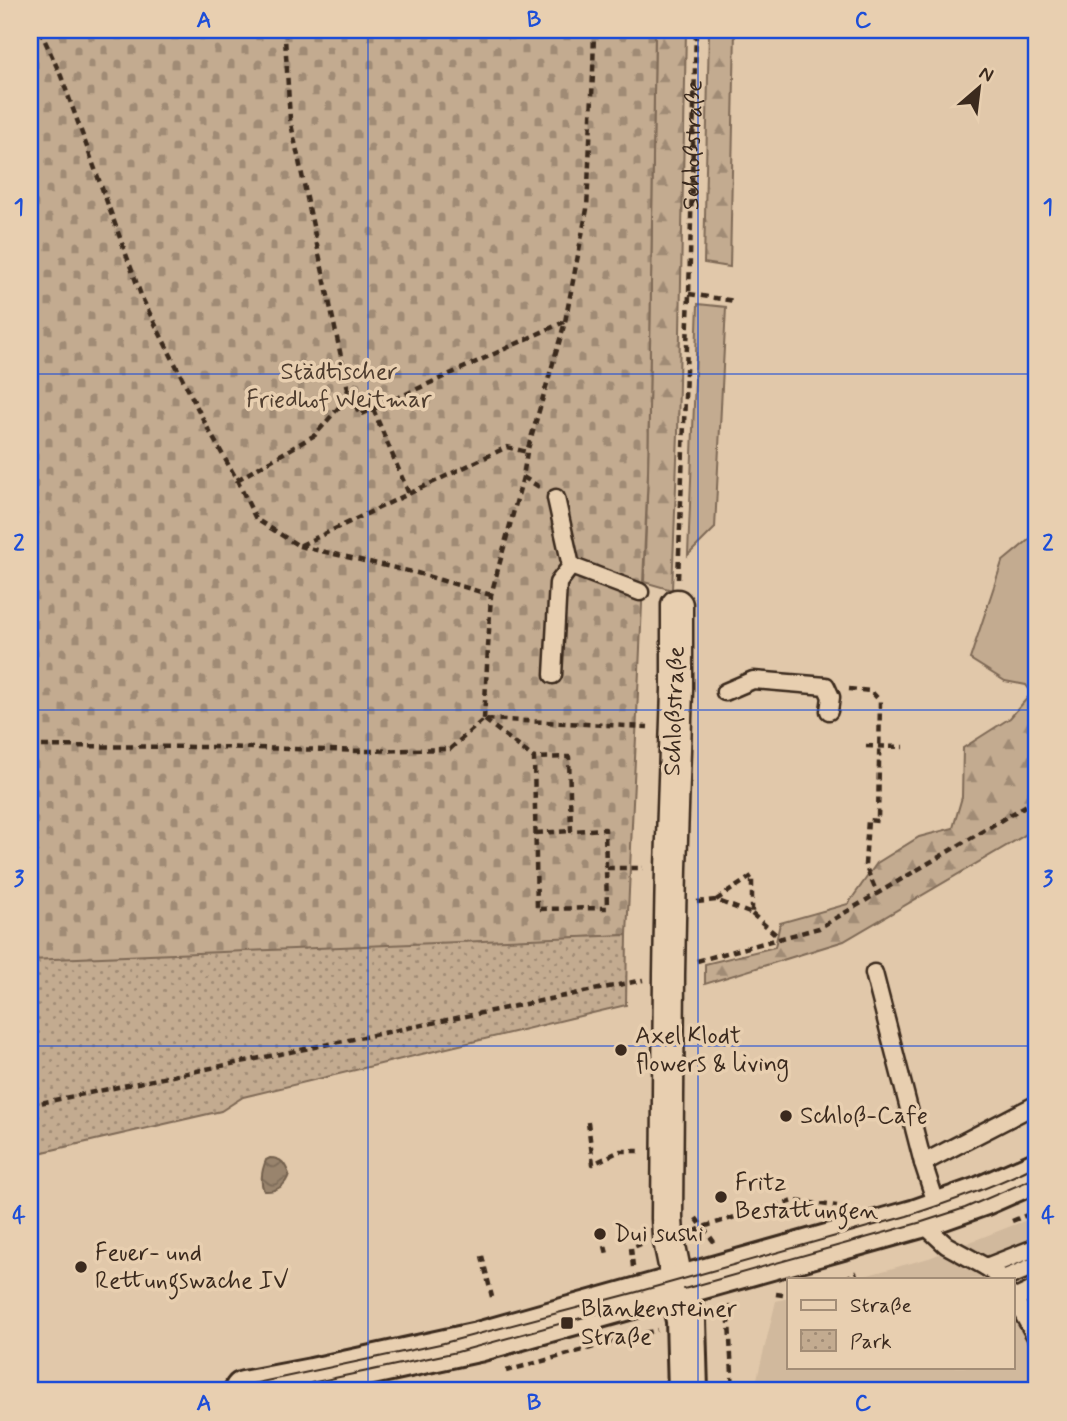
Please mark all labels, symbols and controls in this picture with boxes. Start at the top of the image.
text: A [196,6,212,36]
text: B [527,6,542,36]
text: C [855,6,872,36]
north arrow [944,52,1014,122]
text: N [975,60,998,88]
street label: Schloßstraße [676,80,710,211]
text: 1 [14,193,24,223]
text: 1 [1043,193,1053,223]
park label: Städtischer Friedhof Weitmar [246,357,433,416]
text: 2 [13,529,25,559]
text: 2 [1042,529,1054,559]
street label: Schloßstraße [657,645,693,777]
text: 3 [14,865,25,895]
text: 3 [1043,865,1054,895]
place label: Axel Klodt flowers & living [635,1021,789,1082]
marker: Axel Klodt flowers & living [613,1042,629,1058]
place label: Schloß-Cafe [800,1101,928,1132]
marker: Schloß-Cafe [778,1108,794,1124]
place label: Fritz Bestattungen [735,1168,879,1230]
marker: Fritz Bestattungen [713,1189,729,1205]
text: 4 [12,1201,26,1231]
text: 4 [1041,1201,1055,1231]
place label: Dui sushi [614,1219,703,1250]
marker: Dui sushi [592,1226,608,1242]
place label: Feuer- und Rettungswache IV [95,1238,289,1300]
marker: Feuer- und Rettungswache IV [73,1259,89,1275]
legend [787,1278,1014,1368]
text: Straße [850,1292,912,1320]
place label: Blankensteiner Straße [581,1294,737,1353]
marker: Blankensteiner Straße [559,1315,575,1331]
text: Park [850,1328,892,1356]
text: A [196,1389,212,1419]
text: B [527,1389,542,1419]
text: C [855,1389,872,1419]

